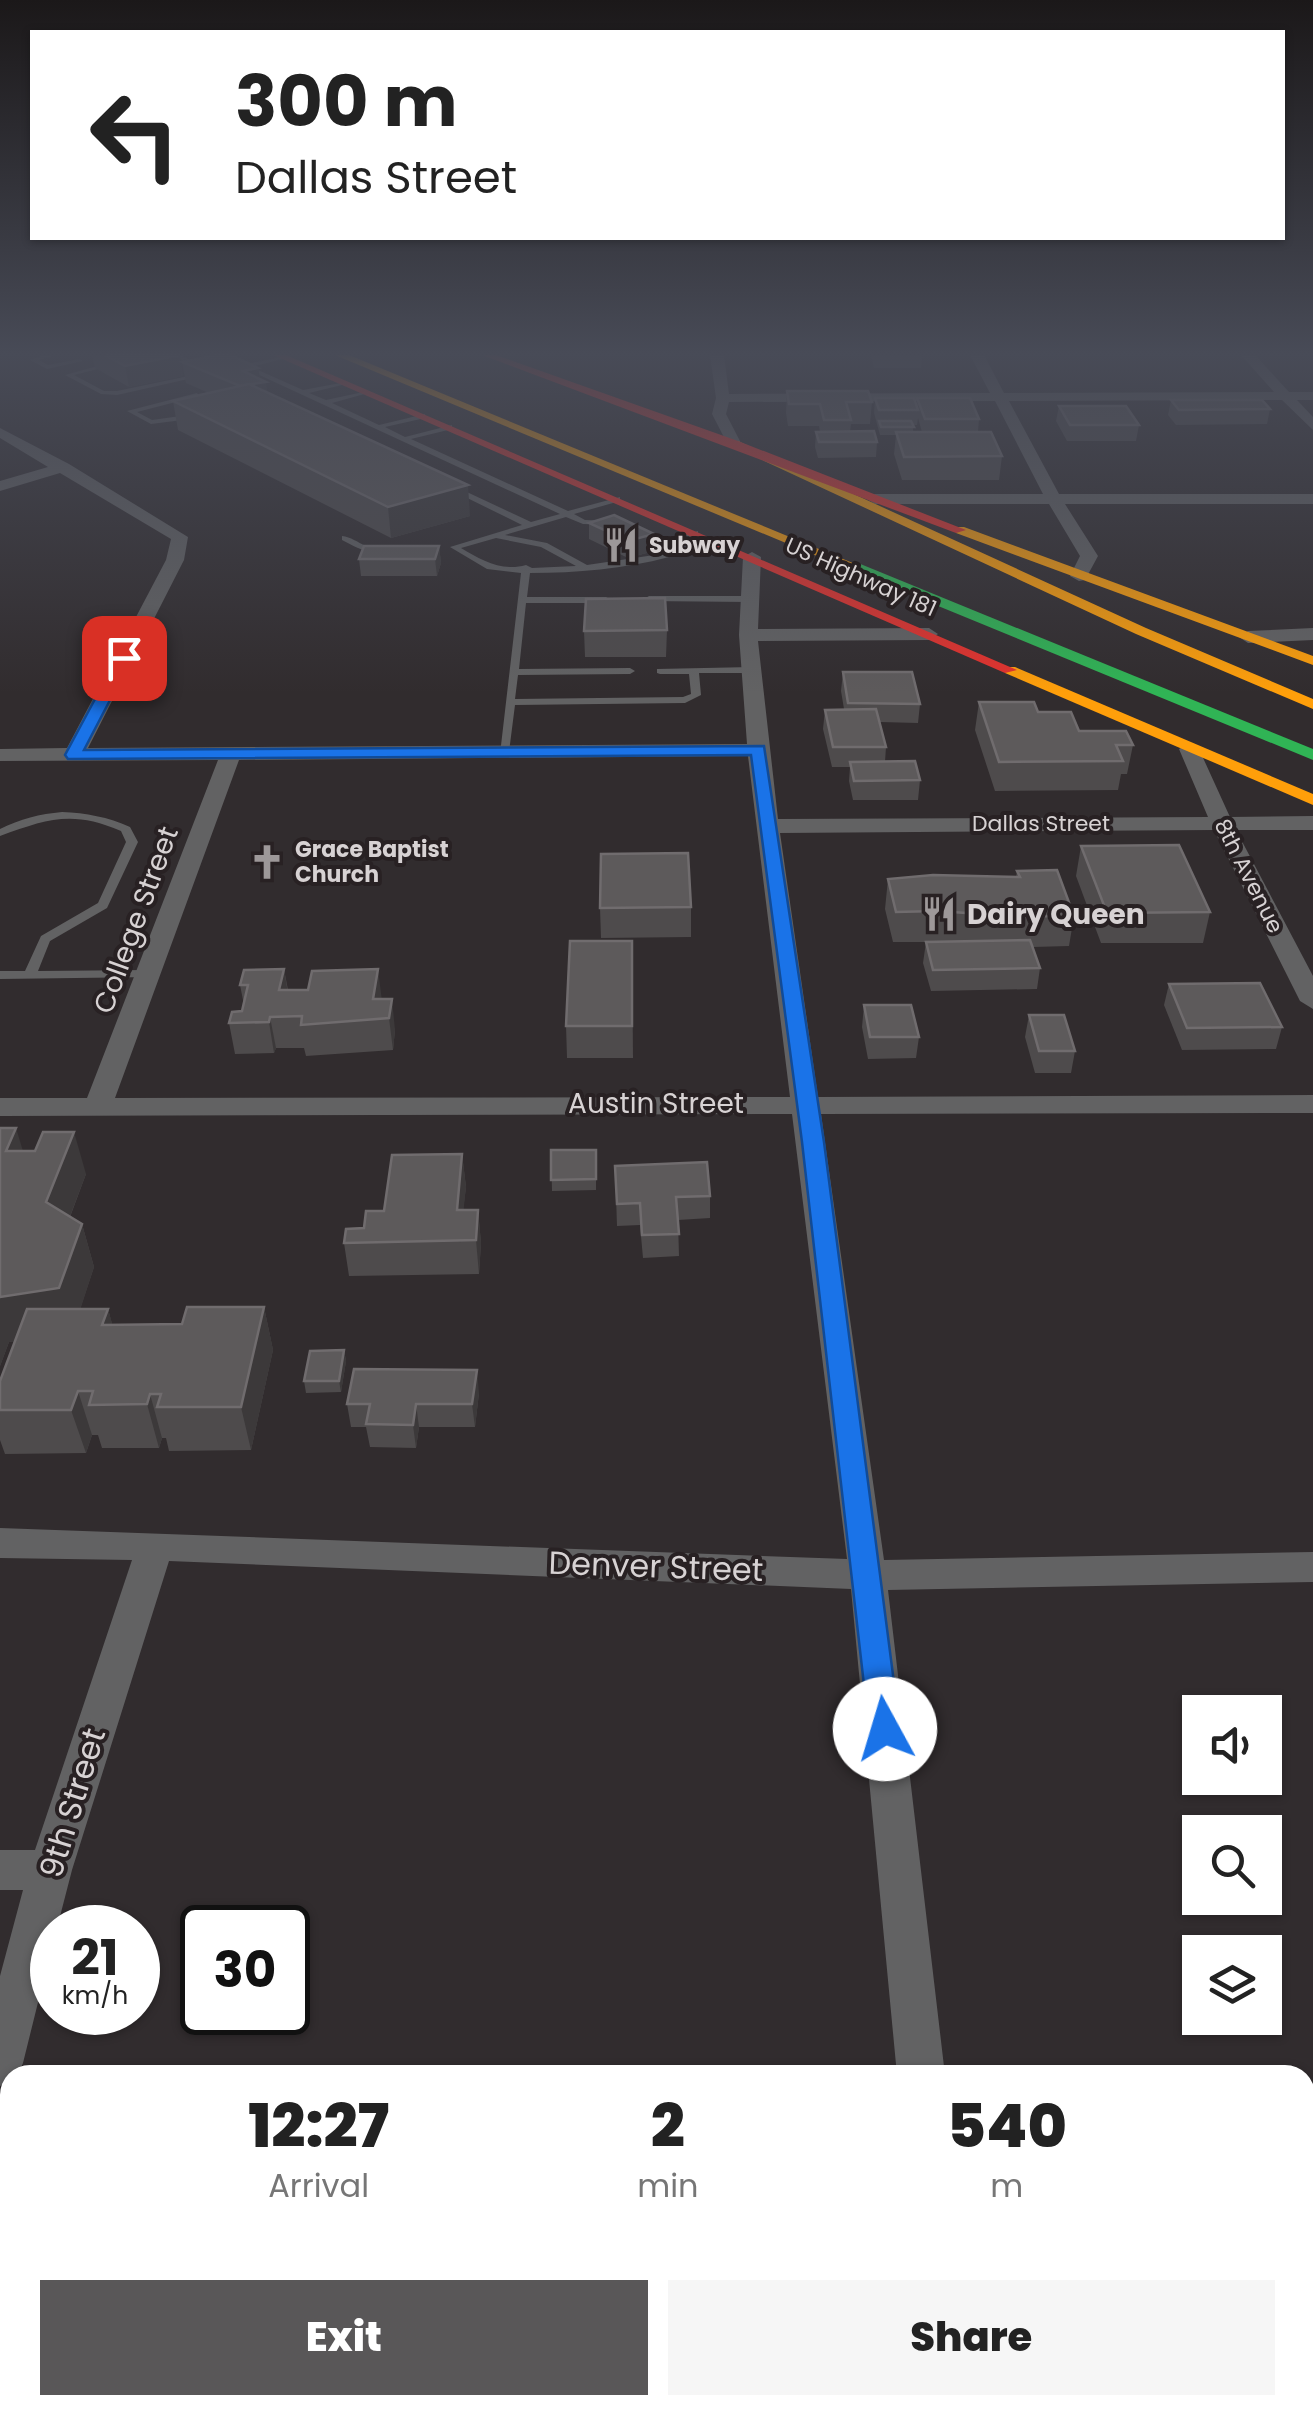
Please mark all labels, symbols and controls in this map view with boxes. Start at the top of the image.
text: 300 m [235,52,458,151]
icon: left [70,70,200,200]
text: Dallas Street [235,146,517,209]
restaurant icon: Subway [602,526,640,564]
place label: Subway [649,530,740,561]
street label: US Highway 181 [781,530,941,624]
pin [82,616,167,701]
icon: arrive [97,631,152,686]
street label: Dallas Street [972,808,1110,839]
street label: 8th Avenue [1207,814,1291,938]
street label: College Street [84,821,188,1019]
place label: Grace Baptist Church [295,834,449,890]
church icon: Grace Baptist Church [248,843,286,881]
restaurant icon: Dairy Queen [920,895,958,933]
place label: Dairy Queen [967,895,1145,934]
street label: Austin Street [568,1084,744,1123]
street label: Denver Street [548,1540,764,1592]
position arrow [833,1677,937,1781]
map controls [1182,1695,1282,2035]
button: sound [1182,1695,1282,1795]
street label: 9th Street [28,1723,116,1883]
button: search [1182,1815,1282,1915]
speed limit sign: 30 [180,1905,310,2035]
text: 21 [71,1922,119,1993]
button: layers [1182,1935,1282,2035]
text: km/h [62,1978,128,2013]
text: 12:27 [248,2084,389,2168]
text: 2 [651,2084,685,2168]
text: 540 [947,2084,1067,2168]
text: Arrival [268,2163,369,2208]
text: min [637,2163,699,2208]
text: m [990,2163,1023,2208]
button: Exit [40,2280,648,2395]
button: Share [668,2280,1275,2395]

